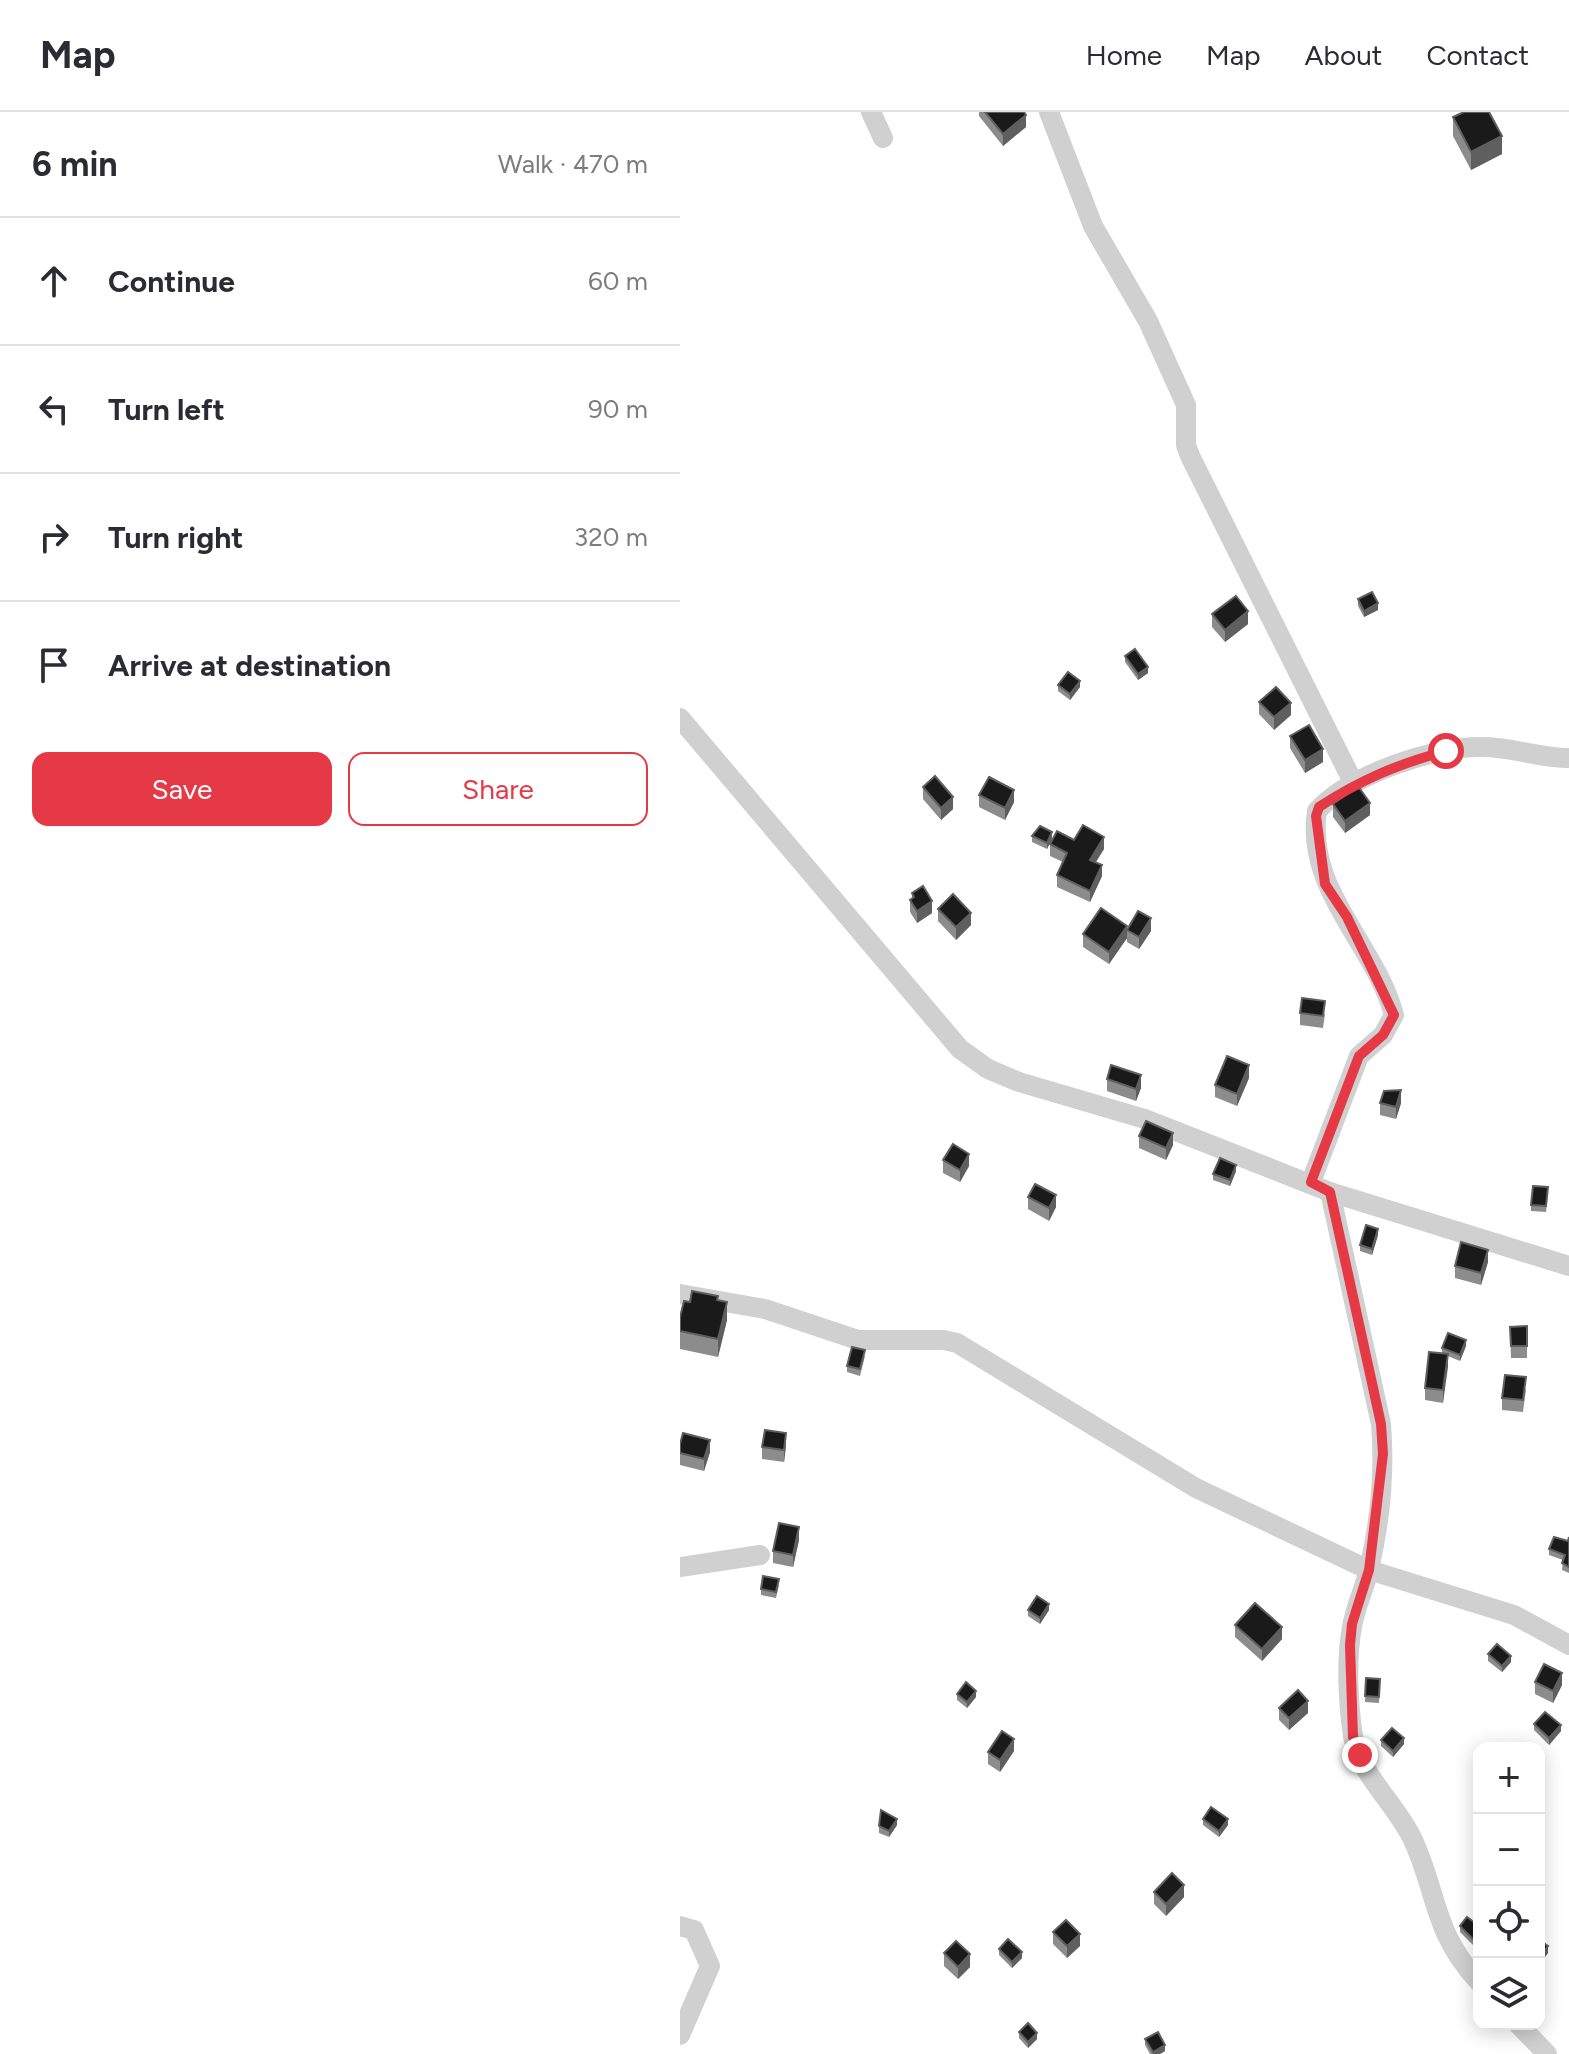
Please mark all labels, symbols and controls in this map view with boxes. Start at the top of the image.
text: Map [40,32,116,78]
text: Home [1086,38,1162,72]
text: Map [1206,38,1261,72]
text: About [1305,38,1382,72]
text: Contact [1426,38,1529,72]
text: 6 min [32,144,118,185]
text: Walk · 470 m [498,148,648,180]
icon: ahead [32,259,76,303]
text: Continue [108,263,235,300]
text: 60 m [588,265,648,297]
icon: left [32,387,76,431]
text: Turn left [108,391,225,428]
text: 90 m [588,393,648,425]
icon: right [32,515,76,559]
text: Turn right [108,519,243,556]
text: 320 m [574,521,648,553]
icon: arrive [32,643,76,687]
text: Arrive at destination [108,647,391,684]
route start [1428,733,1464,769]
button: Save [32,752,332,826]
button: Share [348,752,648,826]
route end [1342,1737,1378,1773]
map controls [1473,1742,1545,2030]
button: + [1473,1742,1545,1814]
button: − [1473,1814,1545,1886]
button: locate [1473,1886,1545,1958]
button: layers [1473,1958,1545,2030]

